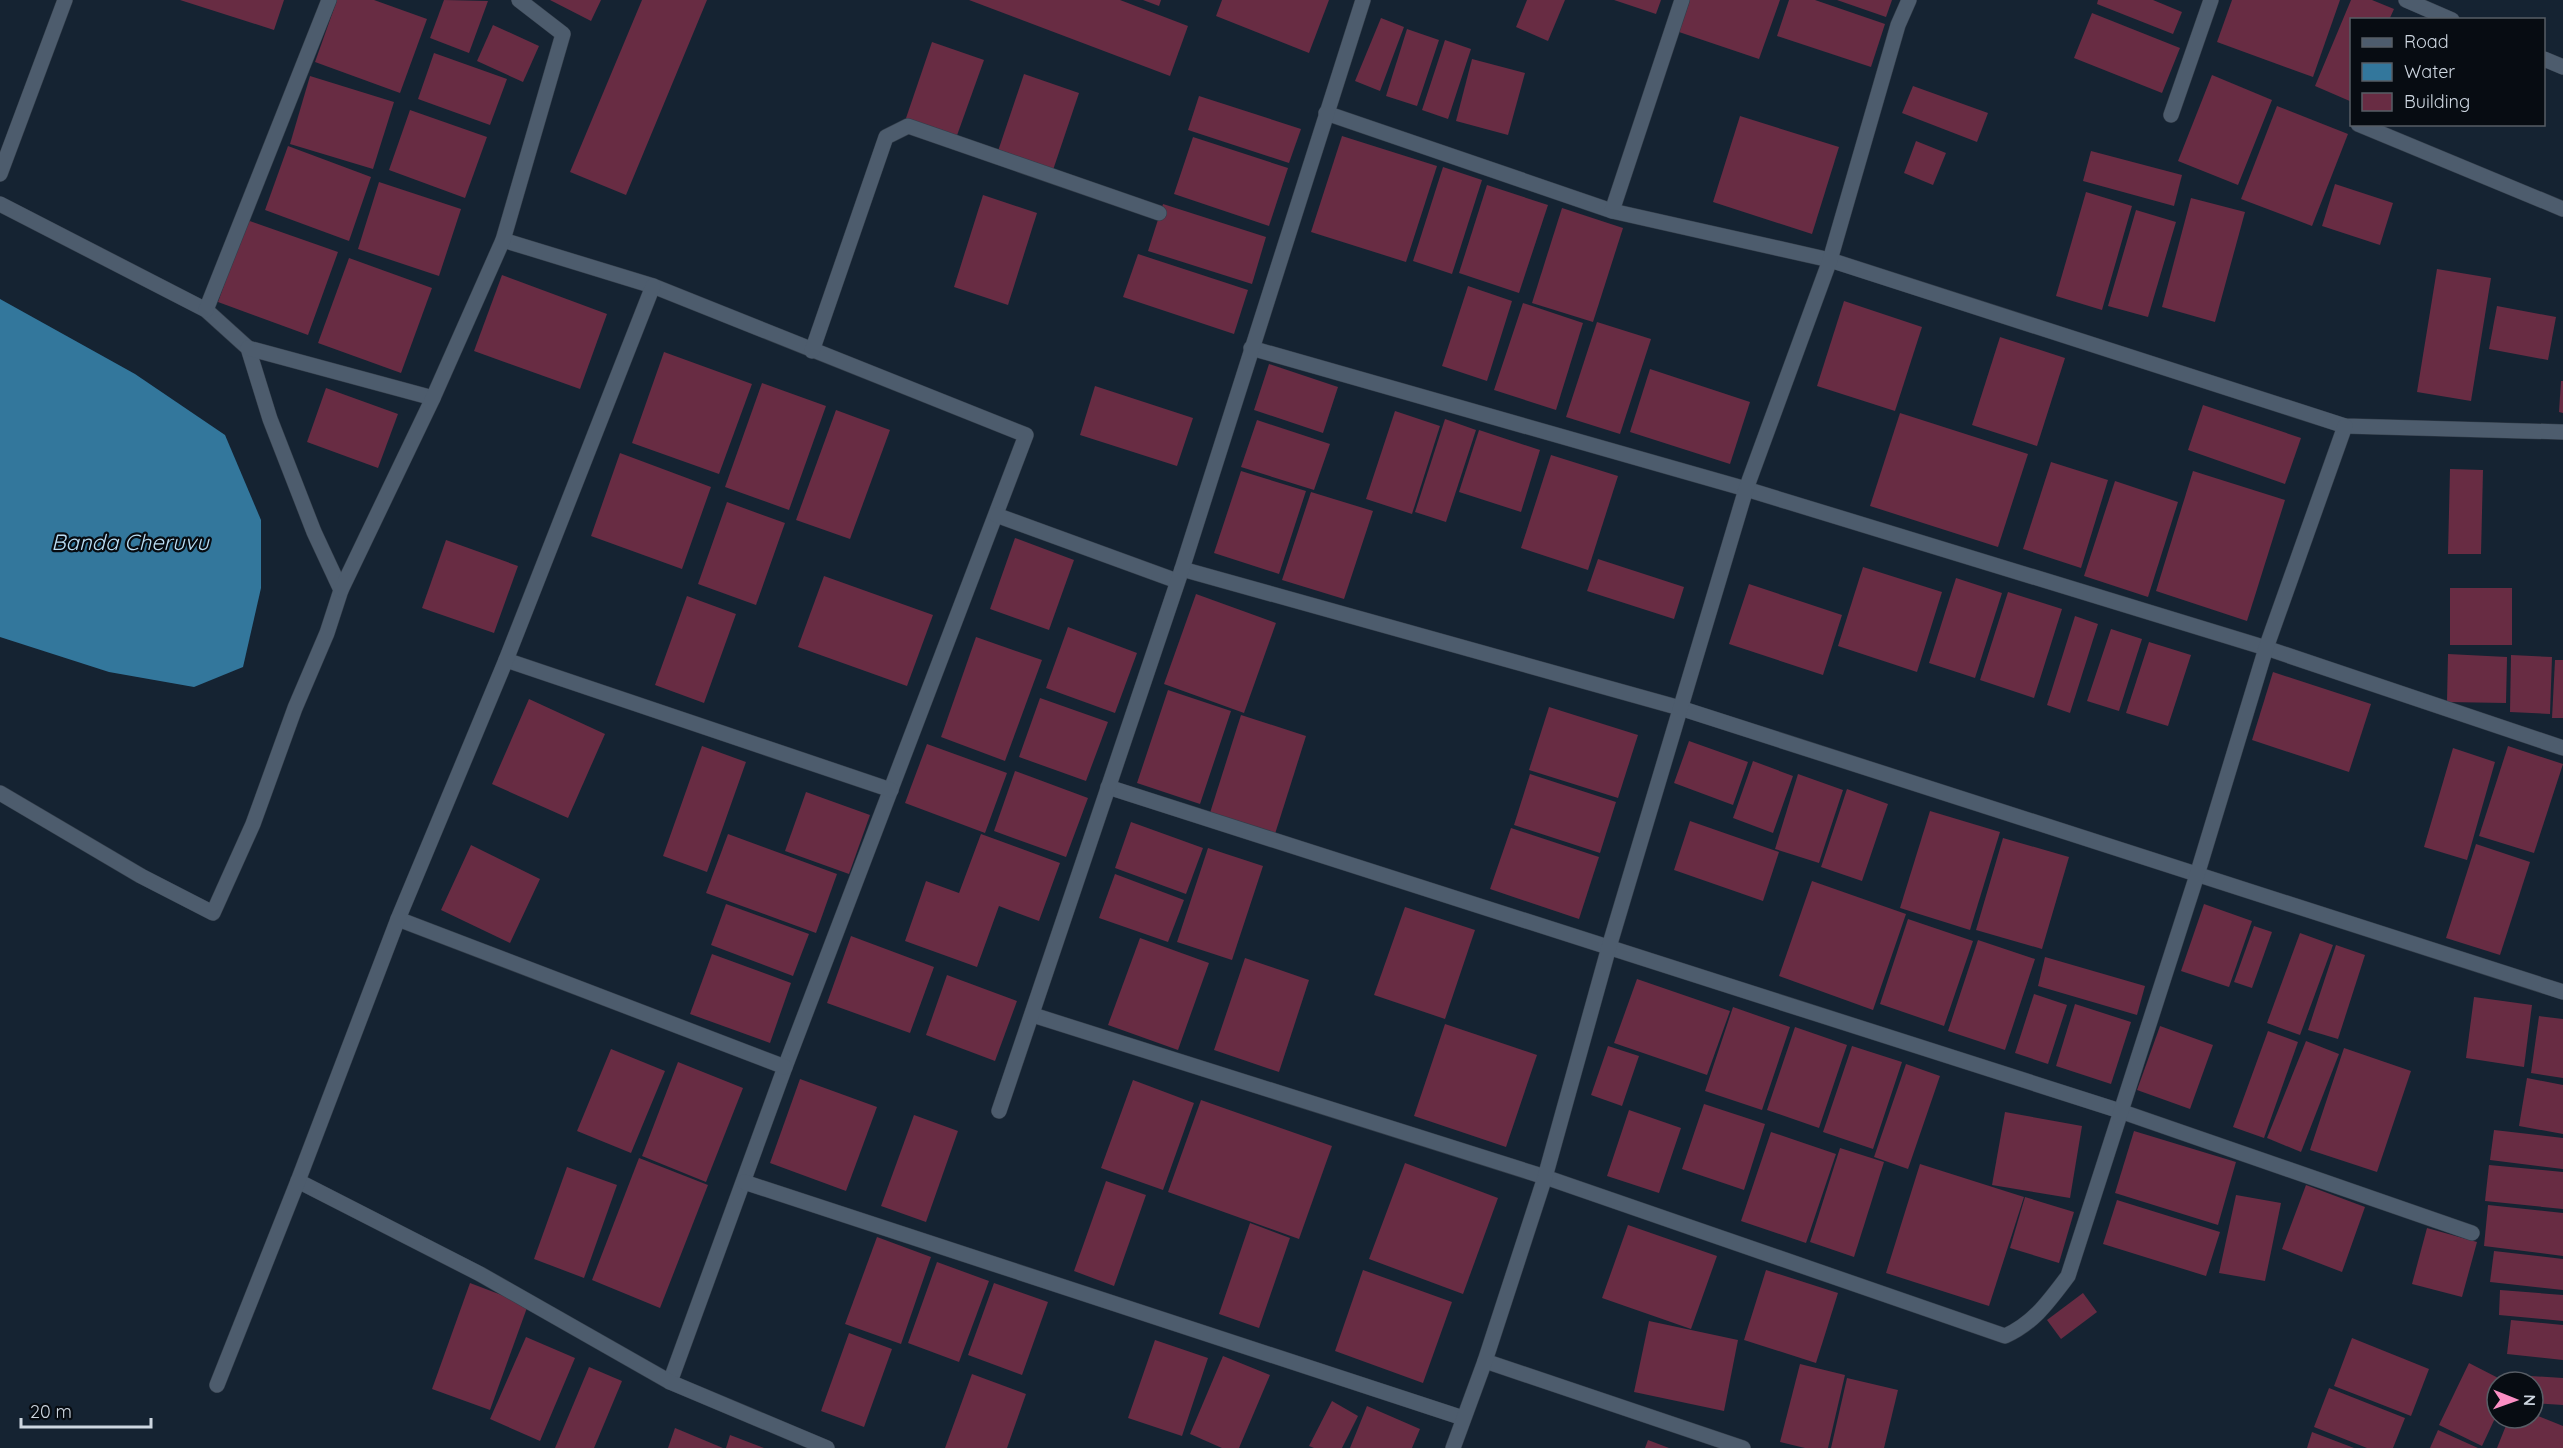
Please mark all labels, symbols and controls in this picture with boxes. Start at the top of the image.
legend [2350,18,2545,126]
text: Road [2404,30,2449,53]
text: Water [2404,60,2455,83]
text: Building [2404,90,2470,113]
water label: Banda Cheruvu [51,528,210,556]
north arrow [2485,1370,2545,1430]
scale bar [21,1391,152,1429]
text: N [2520,1394,2540,1406]
text: 20 m [30,1400,72,1423]

